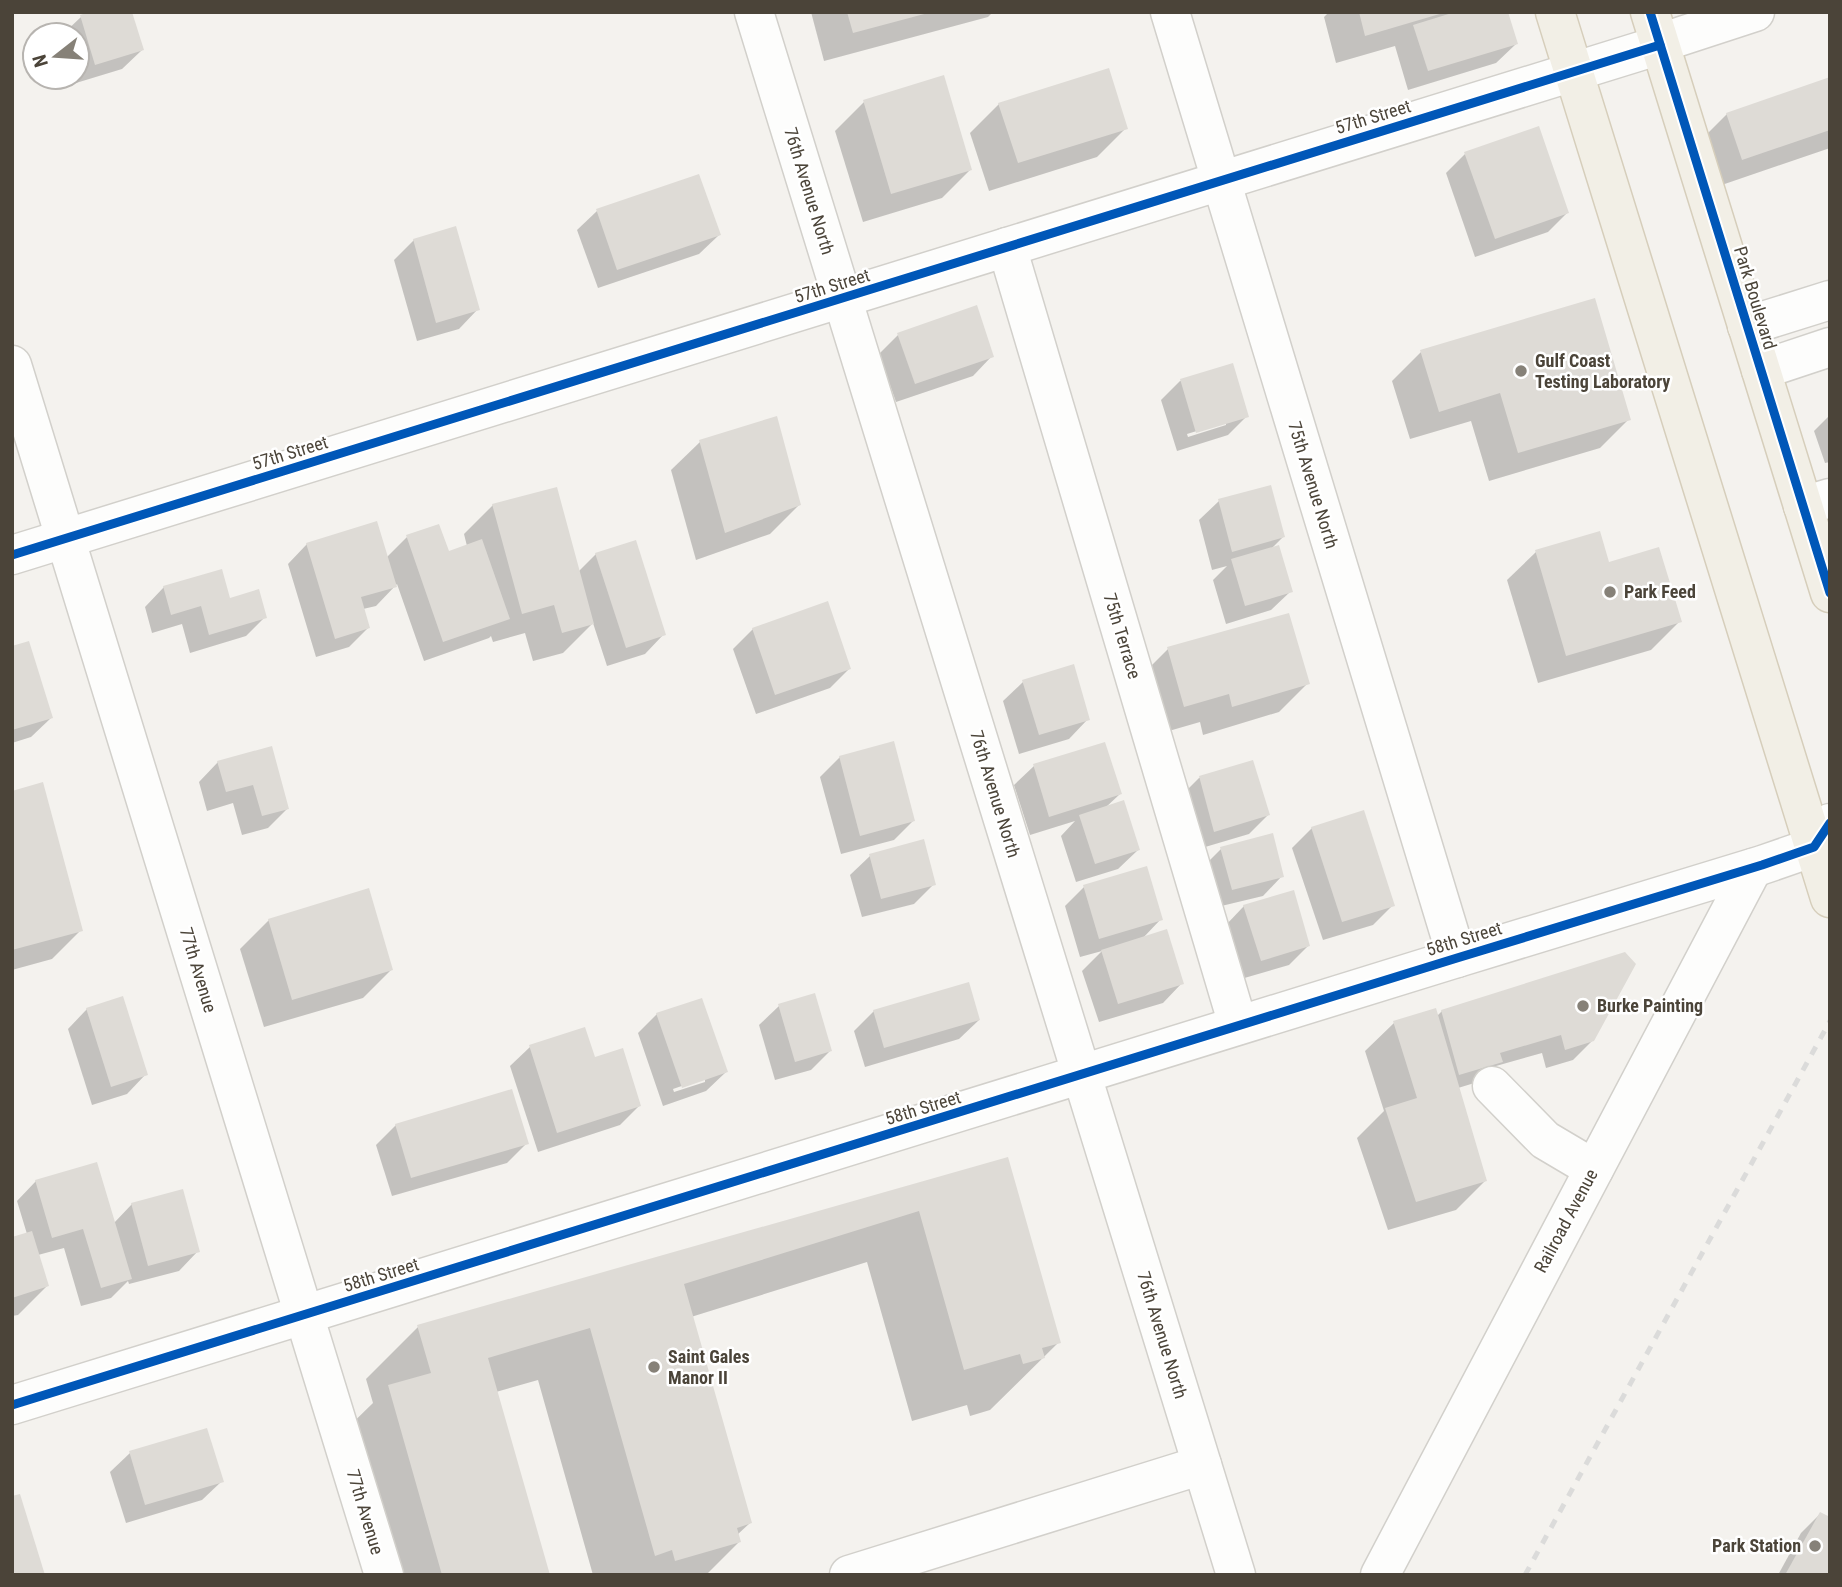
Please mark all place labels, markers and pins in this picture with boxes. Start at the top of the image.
place label: Gulf Coast Testing Laboratory [1535,350,1670,392]
marker: Gulf Coast Testing Laboratory [1513,363,1529,379]
place label: Park Feed [1624,581,1696,602]
marker: Park Feed [1602,584,1618,600]
place label: Burke Painting [1597,995,1703,1016]
marker: Burke Painting [1575,998,1591,1014]
place label: Saint Gales Manor II [668,1346,750,1388]
marker: Saint Gales Manor II [646,1359,662,1375]
place label: Park Station [1712,1535,1801,1556]
marker: Park Station [1807,1538,1823,1554]

